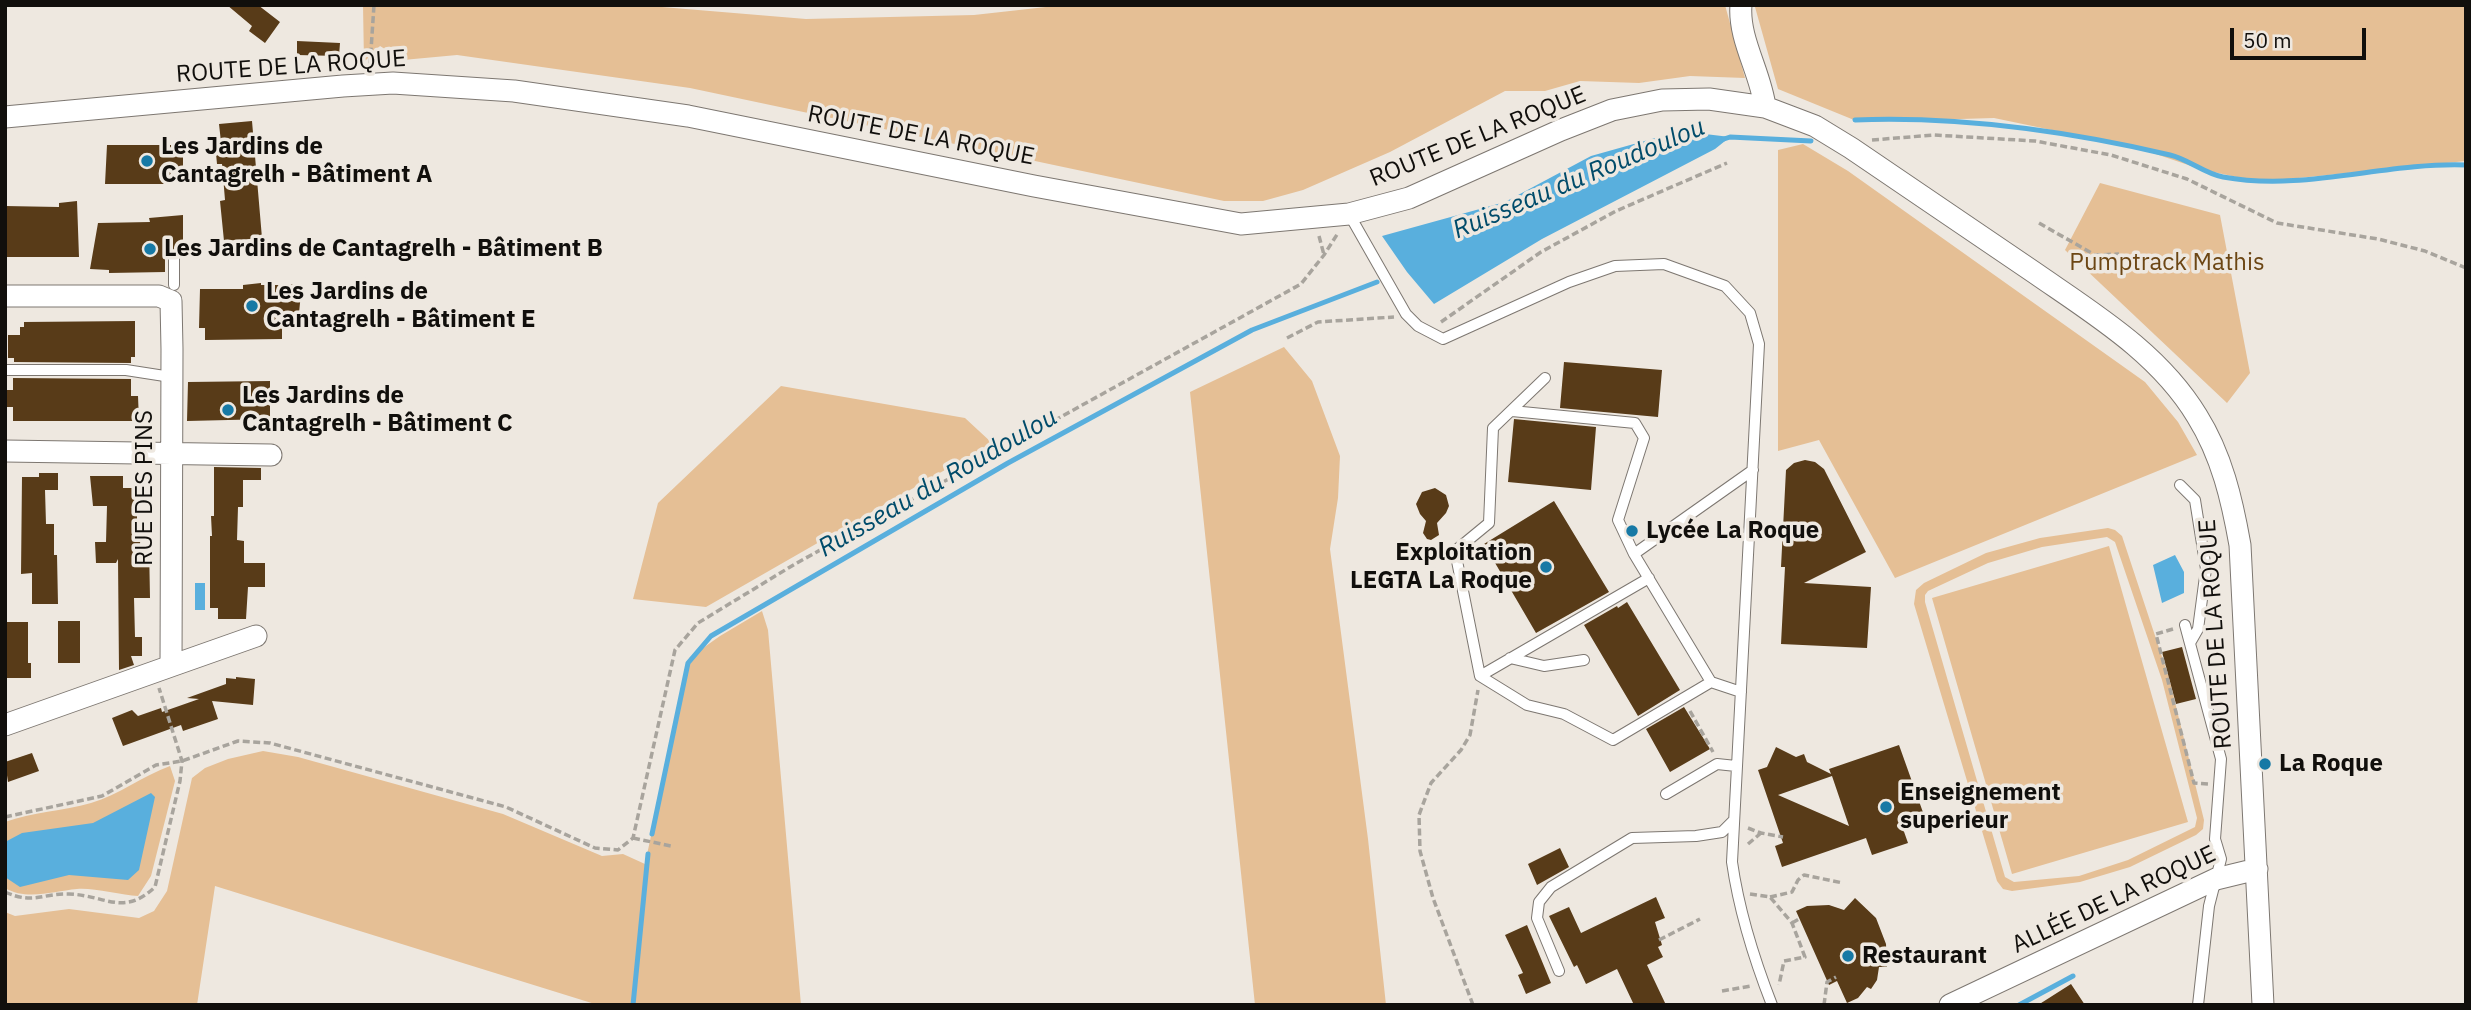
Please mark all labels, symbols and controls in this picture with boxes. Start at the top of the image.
scale bar [2233,14,2370,58]
text: 50 m [2243,26,2292,54]
street label: ROUTE DE LA ROQUE [175,45,407,89]
street label: ROUTE DE LA ROQUE [1366,80,1590,194]
street label: ROUTE DE LA ROQUE [805,100,1037,172]
water label: Ruisseau du Roudoulou [1448,112,1710,246]
place label: Les Jardins de Cantagrelh - Bâtiment A [161,133,432,189]
marker: Les Jardins de Cantagrelh - Bâtiment A [139,153,155,169]
place label: Les Jardins de Cantagrelh - Bâtiment B [164,235,603,263]
marker: Les Jardins de Cantagrelh - Bâtiment B [142,241,158,257]
park label: Pumptrack Mathis [2069,249,2265,277]
place label: Les Jardins de Cantagrelh - Bâtiment E [266,278,536,334]
marker: Les Jardins de Cantagrelh - Bâtiment E [244,298,260,314]
place label: Les Jardins de Cantagrelh - Bâtiment C [242,382,513,438]
marker: Les Jardins de Cantagrelh - Bâtiment C [220,402,236,418]
water label: Ruisseau du Roudoulou [813,402,1063,564]
street label: RUE DES PINS [131,410,159,566]
place label: Lycée La Roque [1646,517,1819,545]
street label: ROUTE DE LA ROQUE [2194,518,2238,750]
marker: Lycée La Roque [1624,523,1640,539]
place label: Exploitation LEGTA La Roque [1350,539,1532,595]
marker: Exploitation LEGTA La Roque [1538,559,1554,575]
place label: La Roque [2279,750,2383,778]
marker: La Roque [2257,756,2273,772]
place label: Enseignement superieur [1900,779,2061,835]
marker: Enseignement superieur [1878,799,1894,815]
street label: ALLÉE DE LA ROQUE [2007,840,2221,960]
place label: Restaurant [1862,942,1987,970]
marker: Restaurant [1840,948,1856,964]

